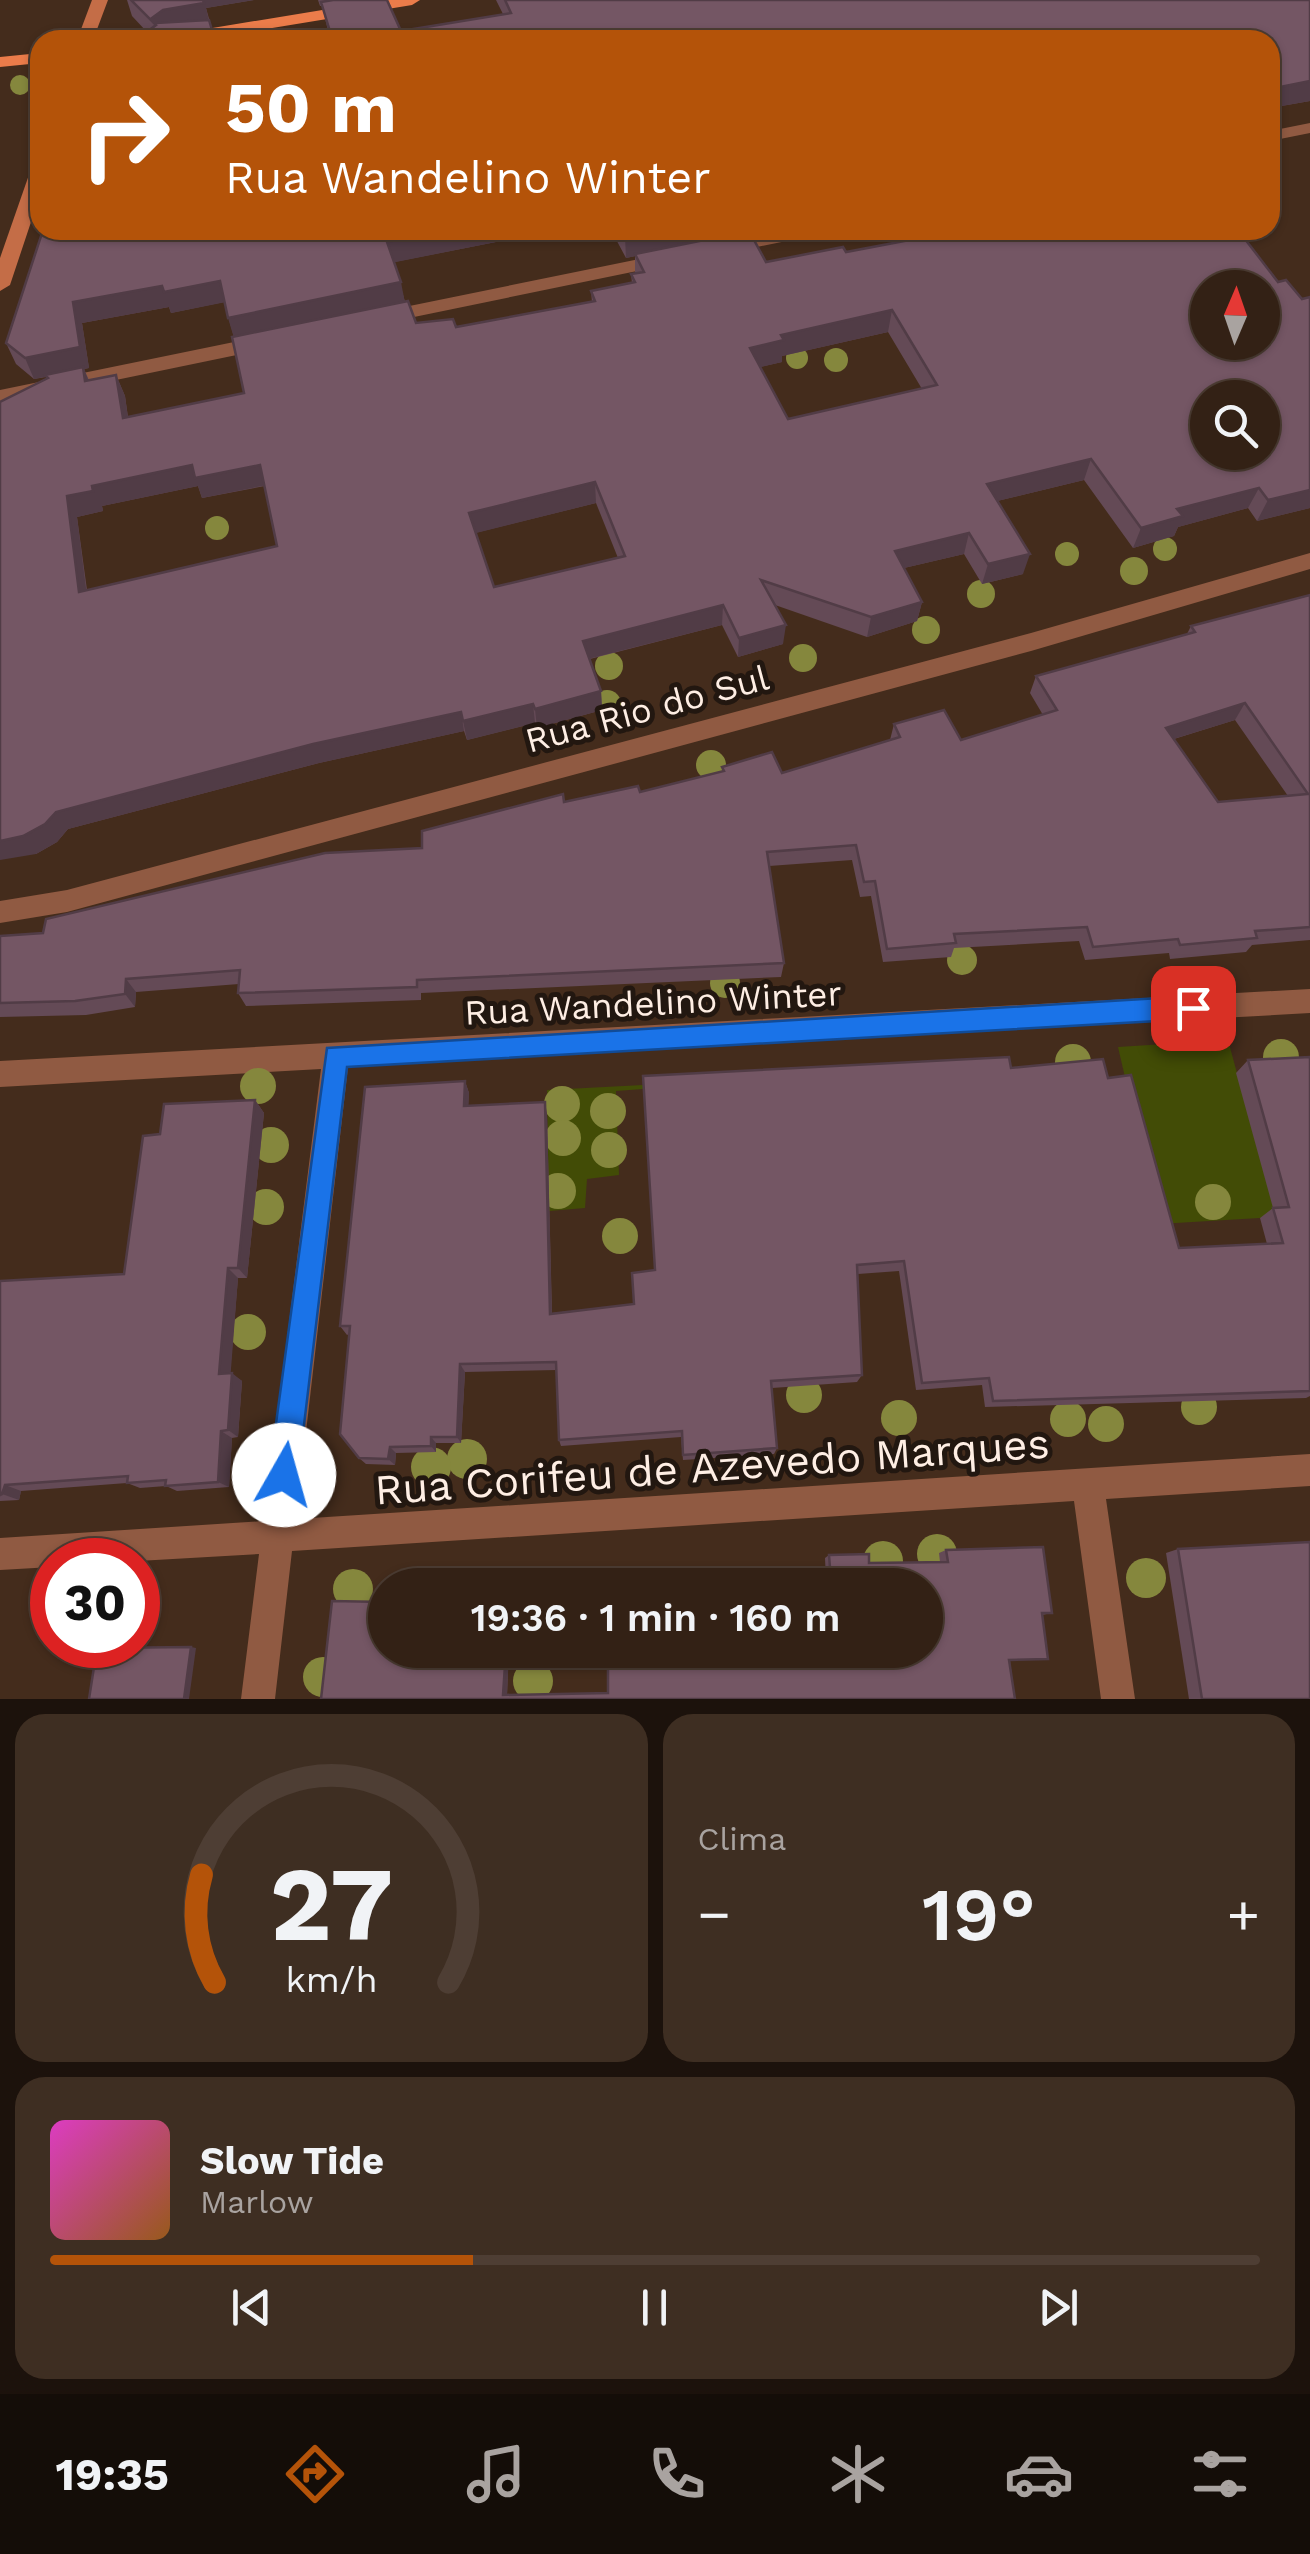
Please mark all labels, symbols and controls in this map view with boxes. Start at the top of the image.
text: 50 m [225,67,397,149]
icon: right [60,70,190,200]
text: Rua Wandelino Winter [225,151,711,204]
north arrow [1190,270,1280,360]
map controls [1190,270,1280,470]
button: search [1190,380,1280,470]
street label: Rua Rio do Sul [521,656,774,762]
pin [1151,966,1236,1051]
street label: Rua Wandelino Winter [463,972,843,1034]
icon: arrive [1166,981,1221,1036]
street label: Rua Corifeu de Azevedo Marques [373,1418,1051,1515]
position arrow [232,1423,336,1527]
speed limit sign: 30 [30,1538,160,1668]
text: 19:36 · 1 min · 160 m [471,1596,840,1640]
text: Clima [698,1820,786,1858]
text: 27 [270,1843,393,1965]
text: 19° [922,1870,1036,1958]
text: − [698,1882,731,1946]
text: + [1227,1882,1260,1946]
text: km/h [285,1959,377,2001]
text: Slow Tide [200,2139,384,2183]
text: Marlow [200,2183,314,2221]
icon: previous [224,2280,279,2335]
icon: pause [627,2280,682,2335]
icon: next [1031,2280,1086,2335]
icon: directions [280,2439,350,2509]
icon: music [461,2439,531,2509]
icon: phone [642,2439,712,2509]
icon: climate [823,2439,893,2509]
icon: car [1004,2439,1074,2509]
icon: filters [1185,2439,1255,2509]
text: 19:35 [55,2448,169,2501]

